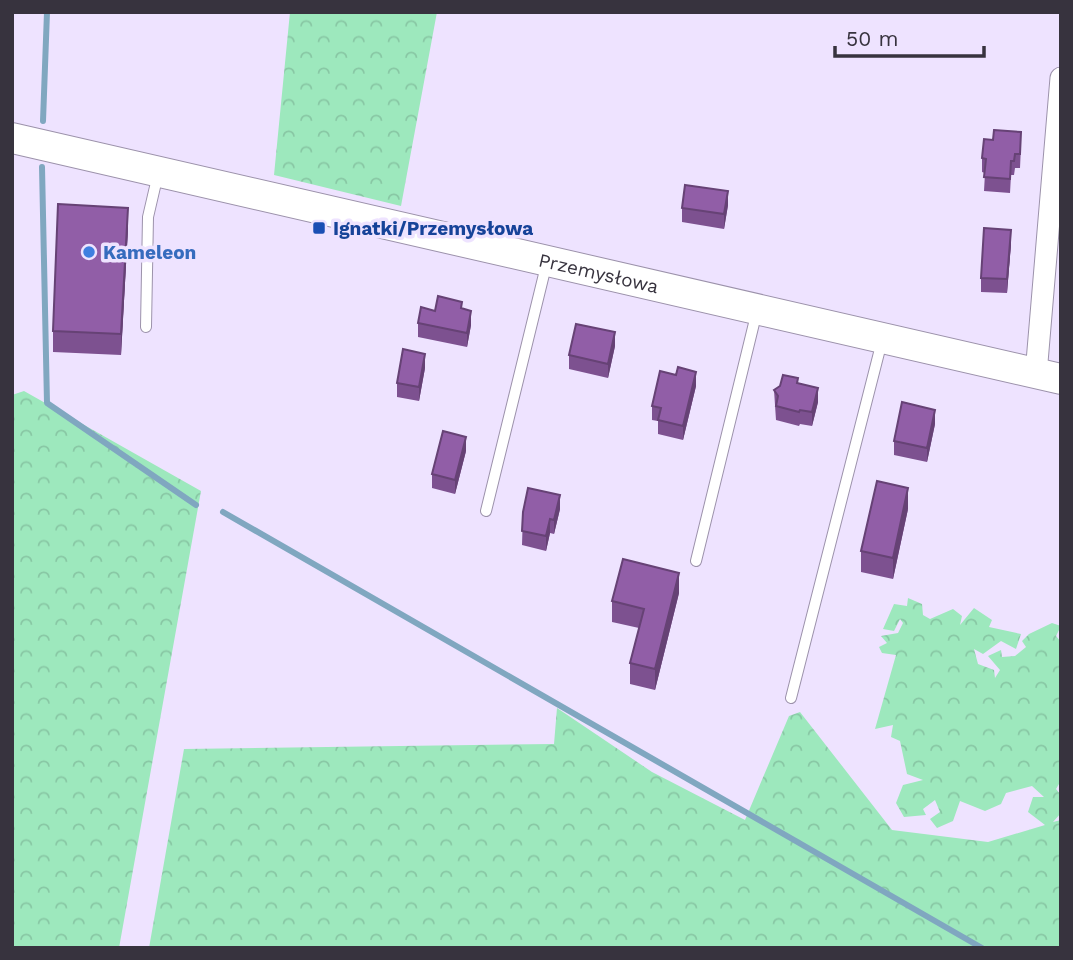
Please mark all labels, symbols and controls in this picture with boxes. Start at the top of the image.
scale bar [835,14,984,58]
text: 50 m [846,26,898,51]
place label: Ignatki/Przemysłowa [333,217,533,240]
marker: Ignatki/Przemysłowa [311,220,327,236]
place label: Kameleon [103,241,196,264]
marker: Kameleon [81,244,97,260]
street label: Przemysłowa [536,248,661,298]

